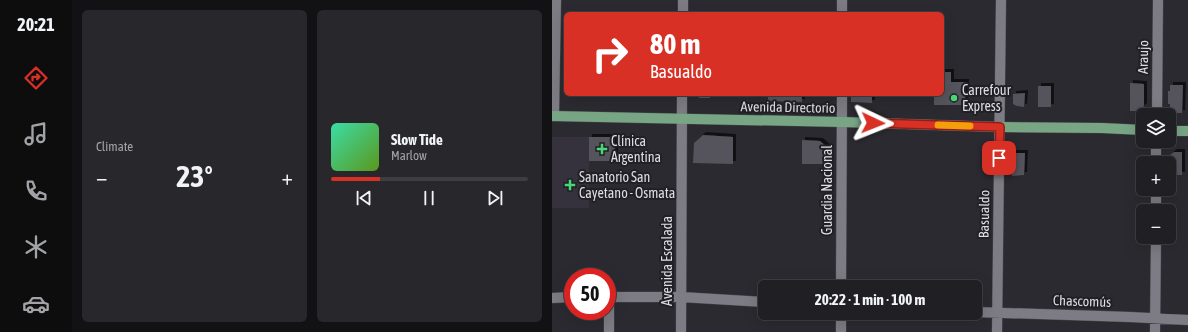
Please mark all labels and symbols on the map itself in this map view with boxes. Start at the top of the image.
street label: Araujo [1135,40,1151,74]
place label: Carrefour Express [962,82,1012,114]
marker: Carrefour Express [949,93,959,103]
street label: Avenida Directorio [740,98,836,116]
position arrow [852,102,894,144]
place label: Clínica Argentina [611,133,661,165]
pin [982,141,1016,175]
marker: Clínica Argentina [596,143,608,155]
street label: Guardia Nacional [819,145,835,235]
place label: Sanatorio San Cayetano - Osmata [579,169,675,201]
marker: Sanatorio San Cayetano - Osmata [564,179,576,191]
street label: Basualdo [976,190,992,238]
street label: Avenida Escalada [659,216,675,306]
speed limit sign: 50 [564,268,616,320]
street label: Chascomús [1053,292,1111,310]

